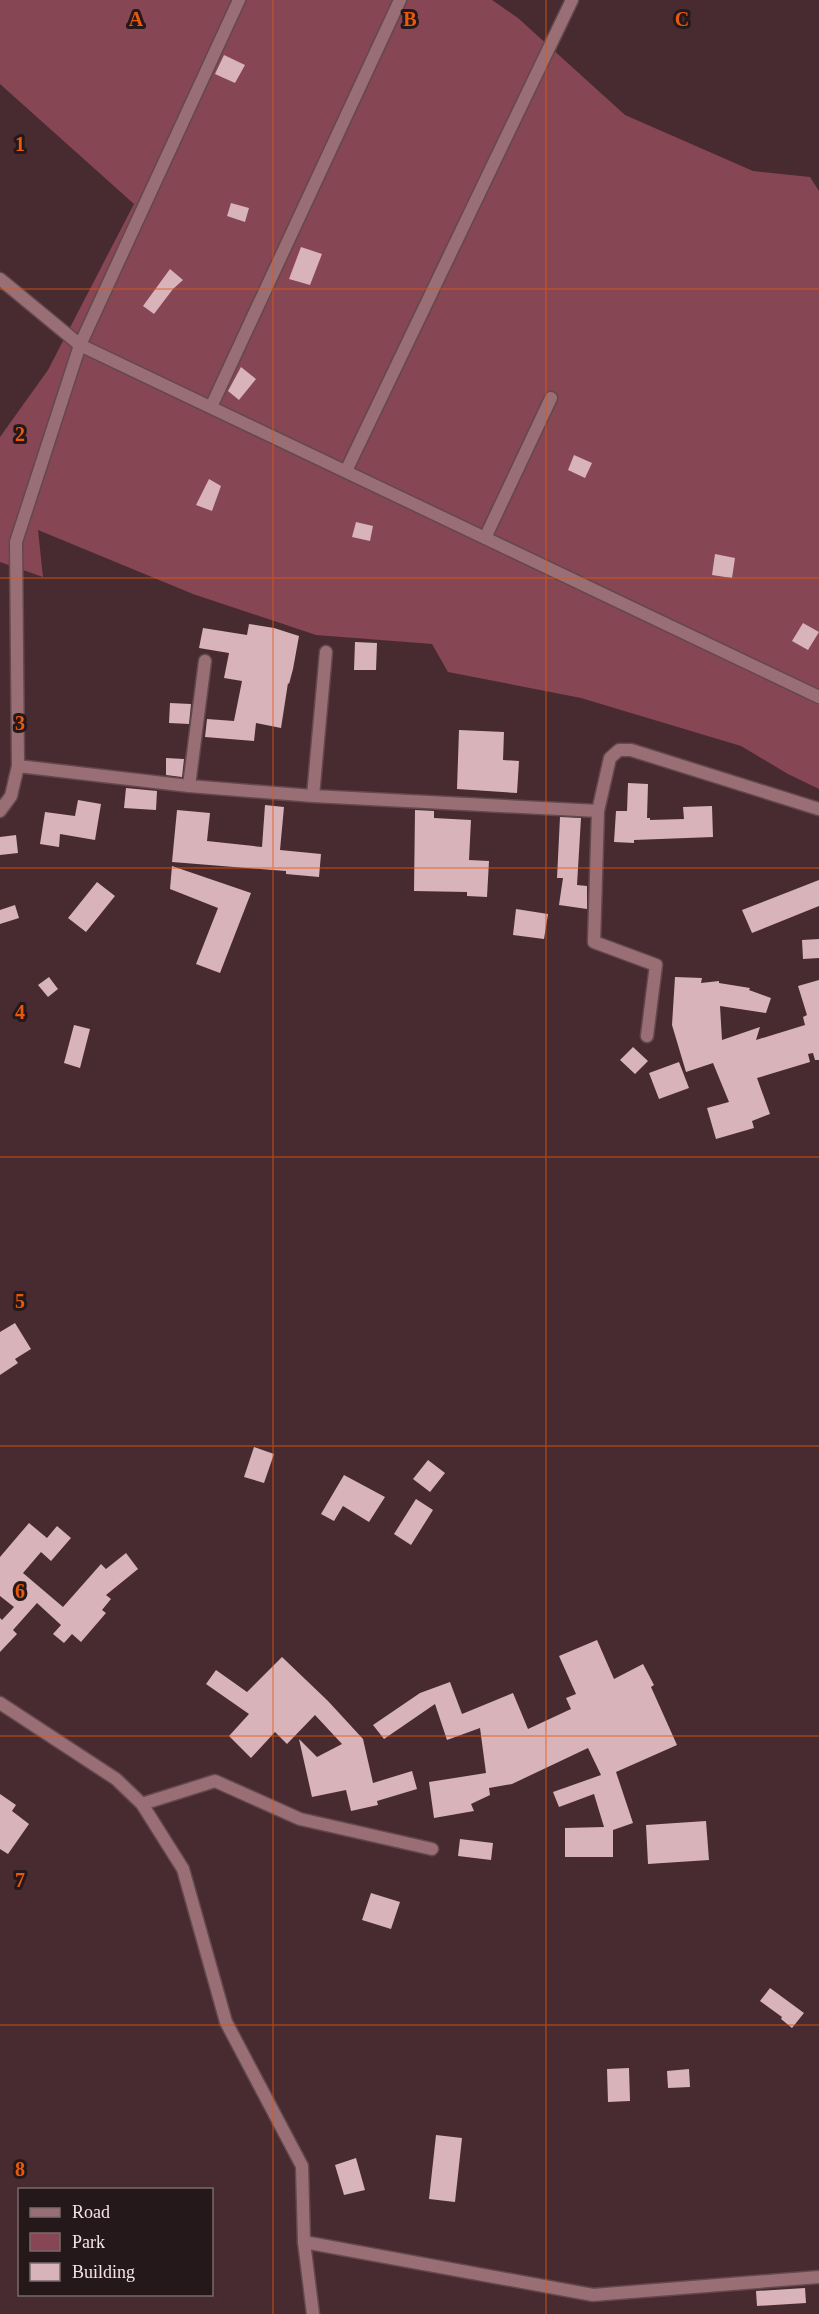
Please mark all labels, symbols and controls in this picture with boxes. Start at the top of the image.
text: A [129,8,144,30]
text: B [403,8,417,30]
text: C [675,8,689,30]
text: 1 [15,133,25,155]
text: 2 [15,423,25,445]
text: 3 [15,712,25,734]
text: 4 [15,1001,25,1023]
text: 5 [15,1290,25,1312]
text: 6 [15,1580,25,1602]
text: 7 [15,1869,25,1891]
text: 8 [15,2158,25,2180]
legend [18,2188,213,2296]
text: Road [72,2202,110,2222]
text: Park [72,2232,105,2252]
text: Building [72,2262,135,2282]

